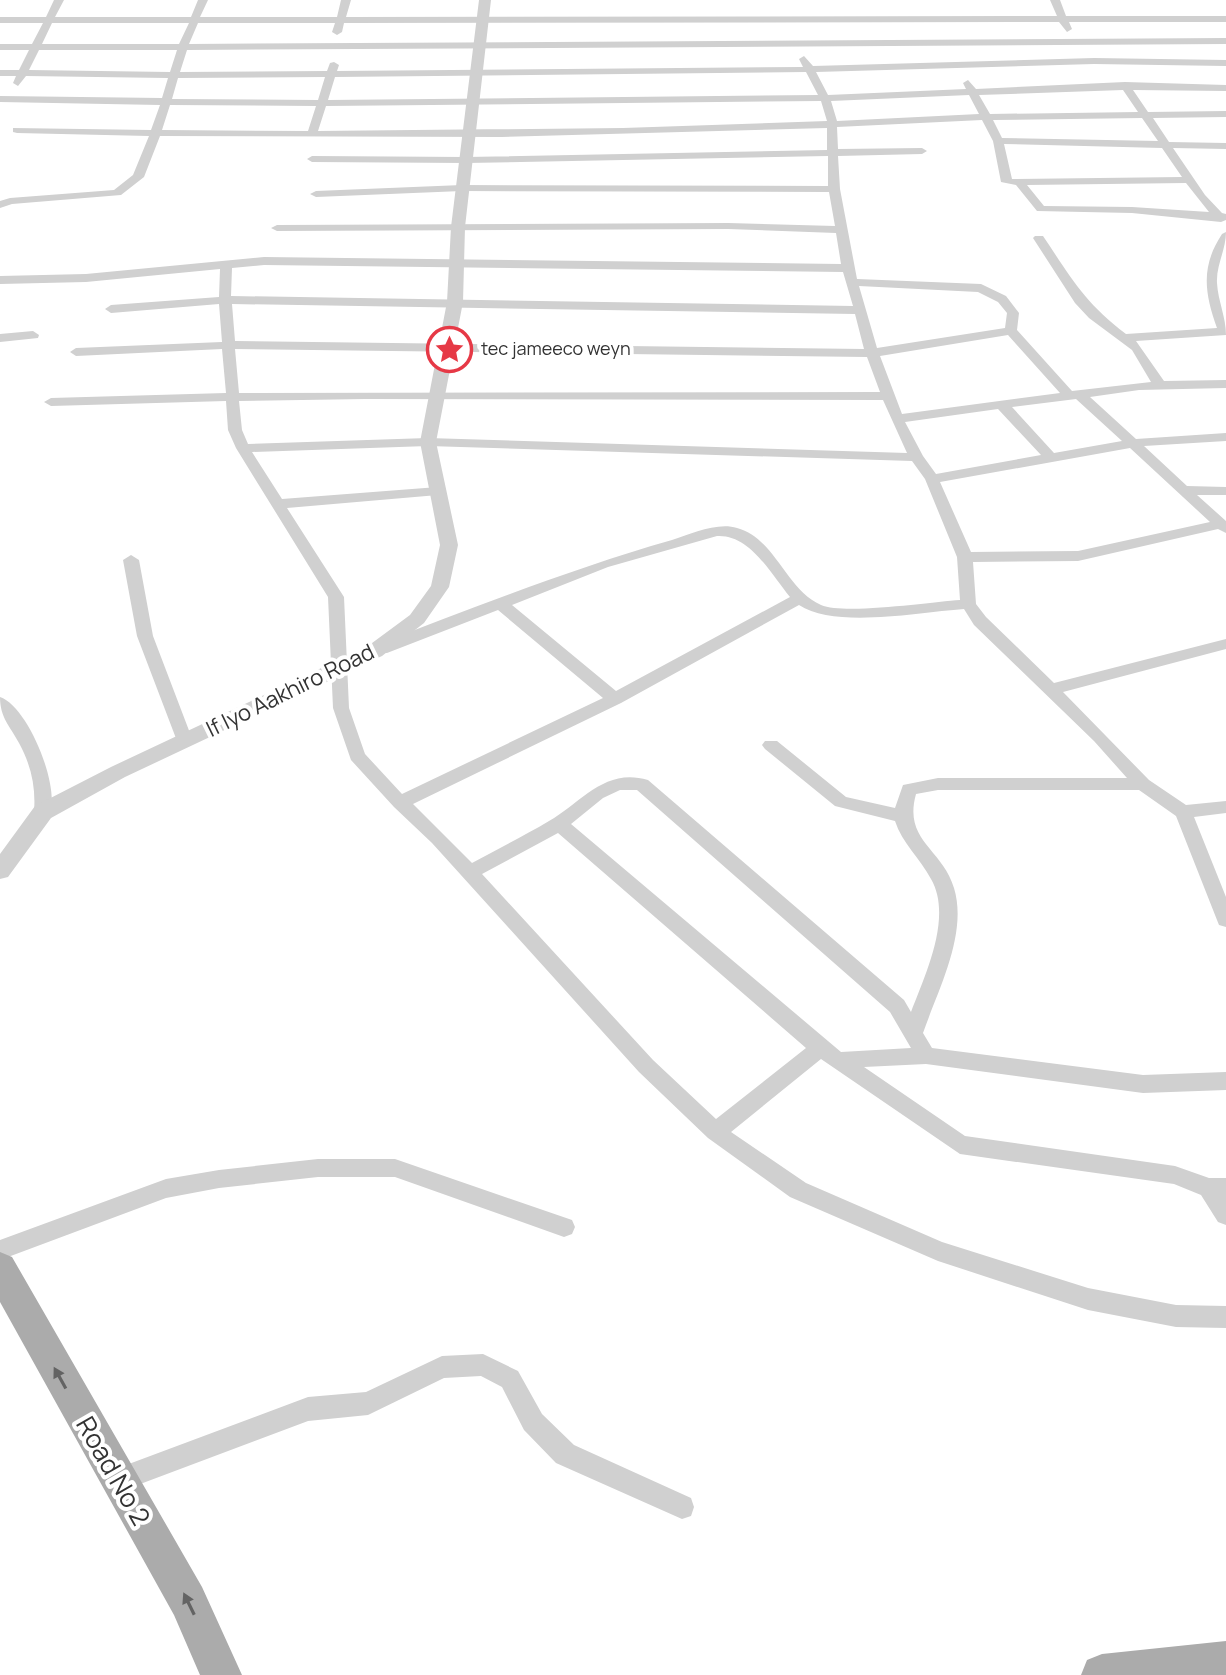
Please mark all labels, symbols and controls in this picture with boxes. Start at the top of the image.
place icon: tec jameeco weyn [426,325,474,373]
place label: tec jameeco weyn [481,336,631,360]
street label: If Iyo Aakhiro Road [201,636,379,744]
one-way arrow [53,1367,67,1390]
street label: Road No 2 [68,1410,159,1531]
one-way arrow [182,1593,196,1616]

